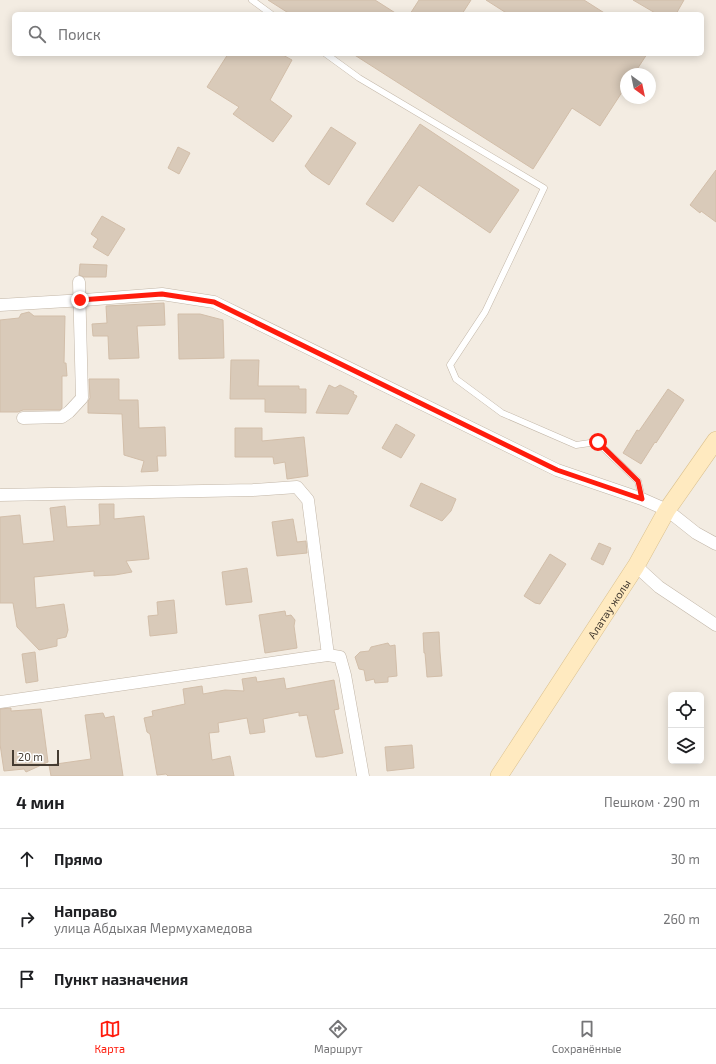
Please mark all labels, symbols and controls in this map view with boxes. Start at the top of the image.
search box [12,12,704,56]
icon: search [26,23,48,45]
text: Поиск [58,25,101,43]
north arrow [620,68,656,104]
route end [71,291,89,309]
route start [589,433,607,451]
street label: Алатау жолы [584,576,632,640]
map controls [668,692,704,764]
button: locate [668,692,704,728]
button: layers [668,728,704,764]
scale bar [12,748,59,767]
text: 20 m [18,750,43,763]
text: 4 мин [16,792,65,812]
text: Пешком · 290 m [604,794,700,810]
icon: ahead [16,848,38,870]
text: Прямо [54,850,103,868]
text: 30 m [671,851,700,867]
text: Направо [54,902,117,920]
icon: right [16,908,38,930]
text: 260 m [663,911,700,927]
text: улица Абдыхая Мермухамедова [54,920,253,936]
icon: arrive [16,968,38,990]
text: Пункт назначения [54,970,188,988]
tab: Карта [95,1018,125,1055]
tab: Маршрут [314,1018,363,1055]
tab: Сохранённые [552,1018,621,1055]

